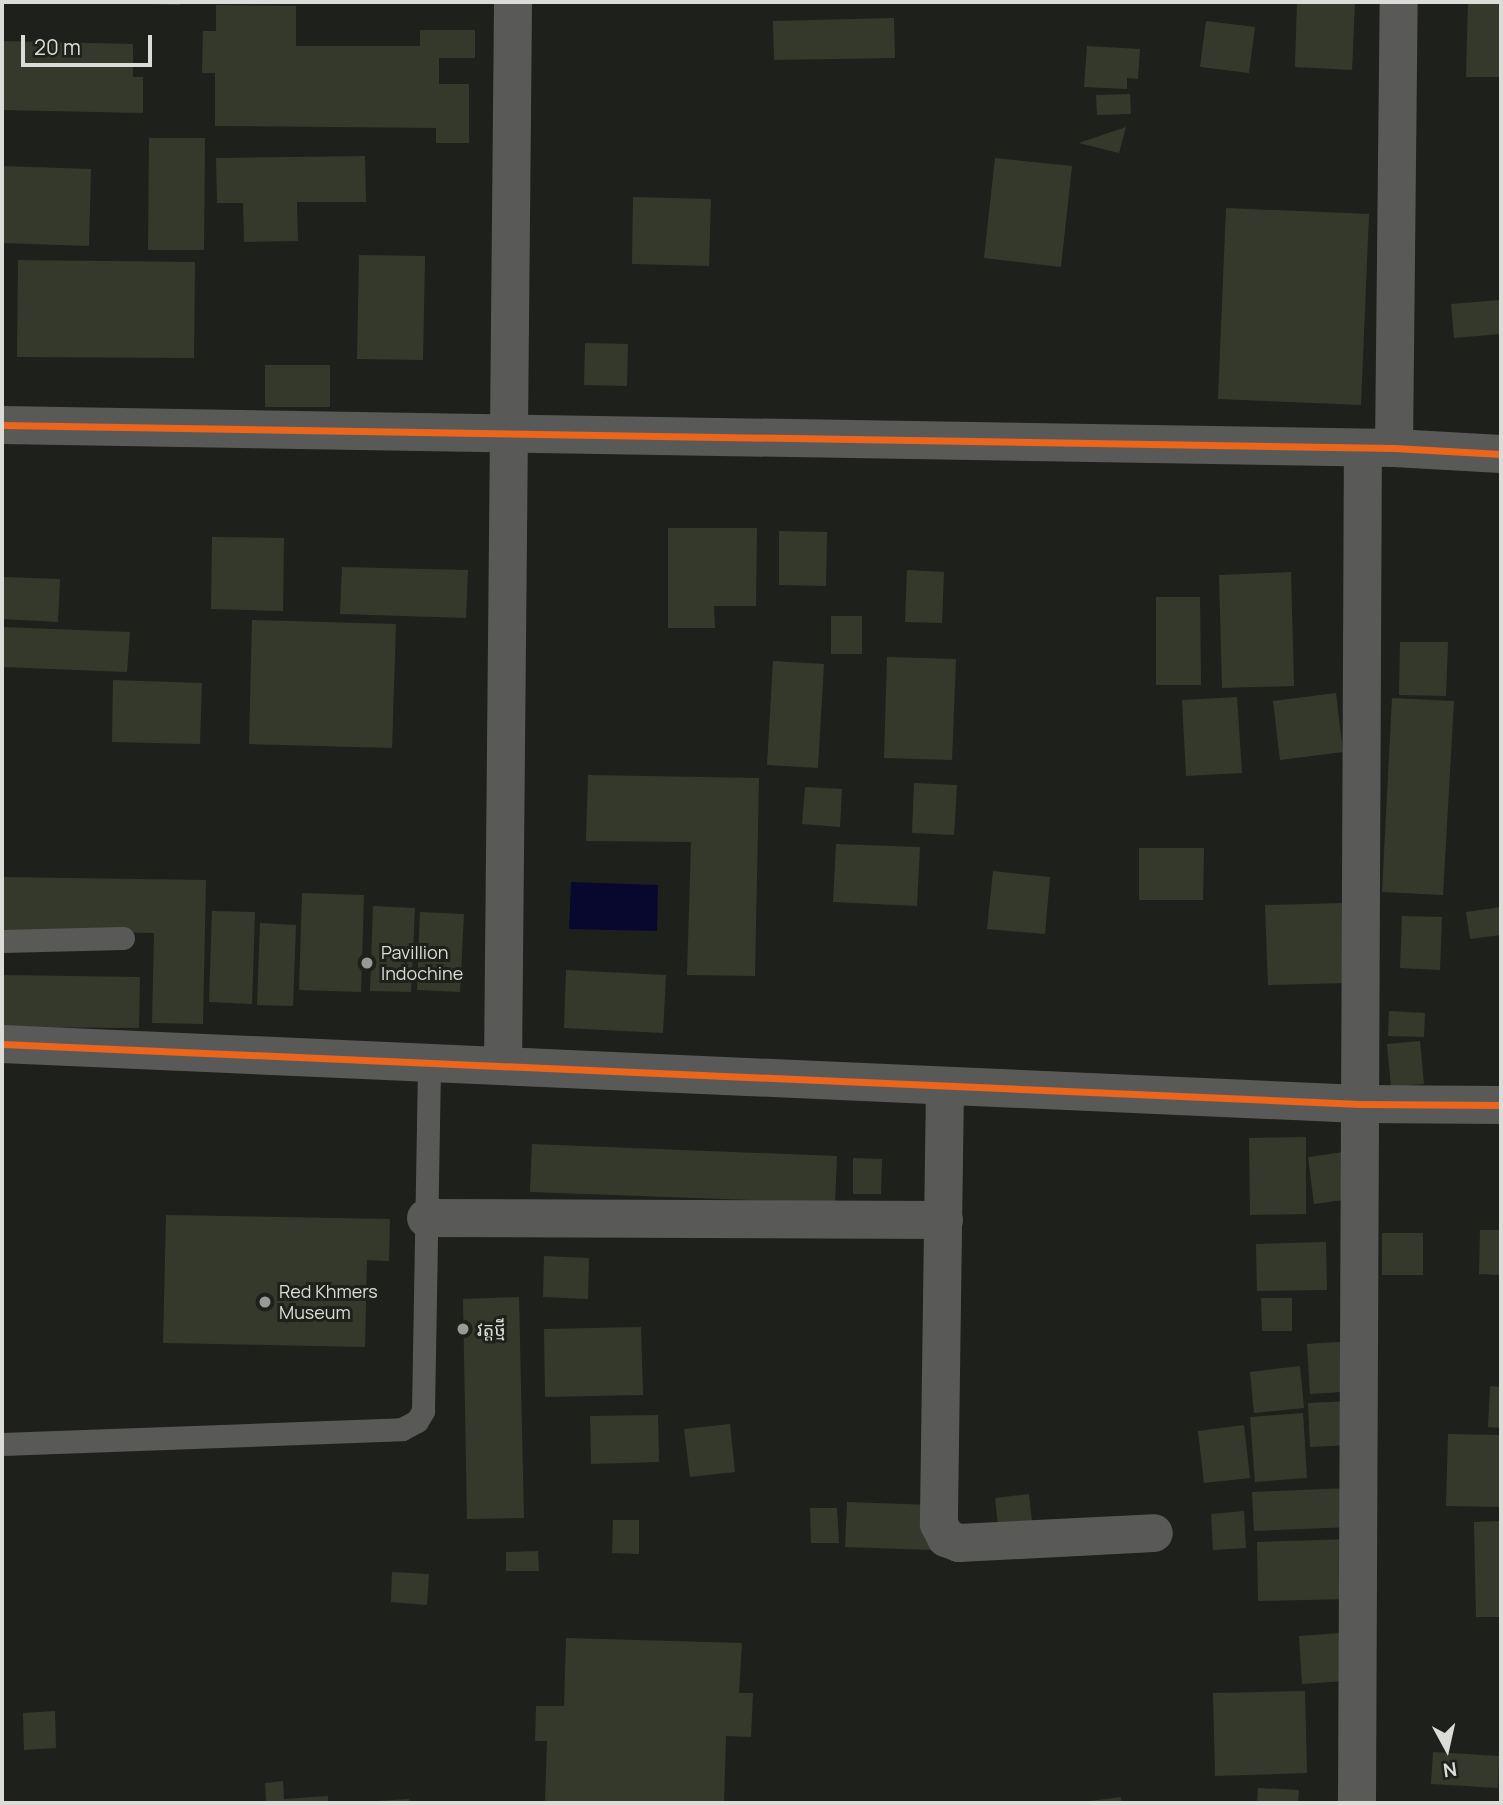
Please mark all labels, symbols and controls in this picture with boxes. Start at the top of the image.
scale bar [24,21,156,65]
text: 20 m [34,33,81,61]
place label: Pavillion Indochine [381,942,463,984]
marker: Pavillion Indochine [359,955,375,971]
place label: Red Khmers Museum [279,1281,378,1324]
marker: Red Khmers Museum [257,1294,273,1310]
place label: វត្តថ្មី [477,1318,506,1340]
marker: វត្តថ្មី [455,1321,471,1337]
north arrow [1412,1714,1482,1784]
text: N [1441,1756,1458,1784]

